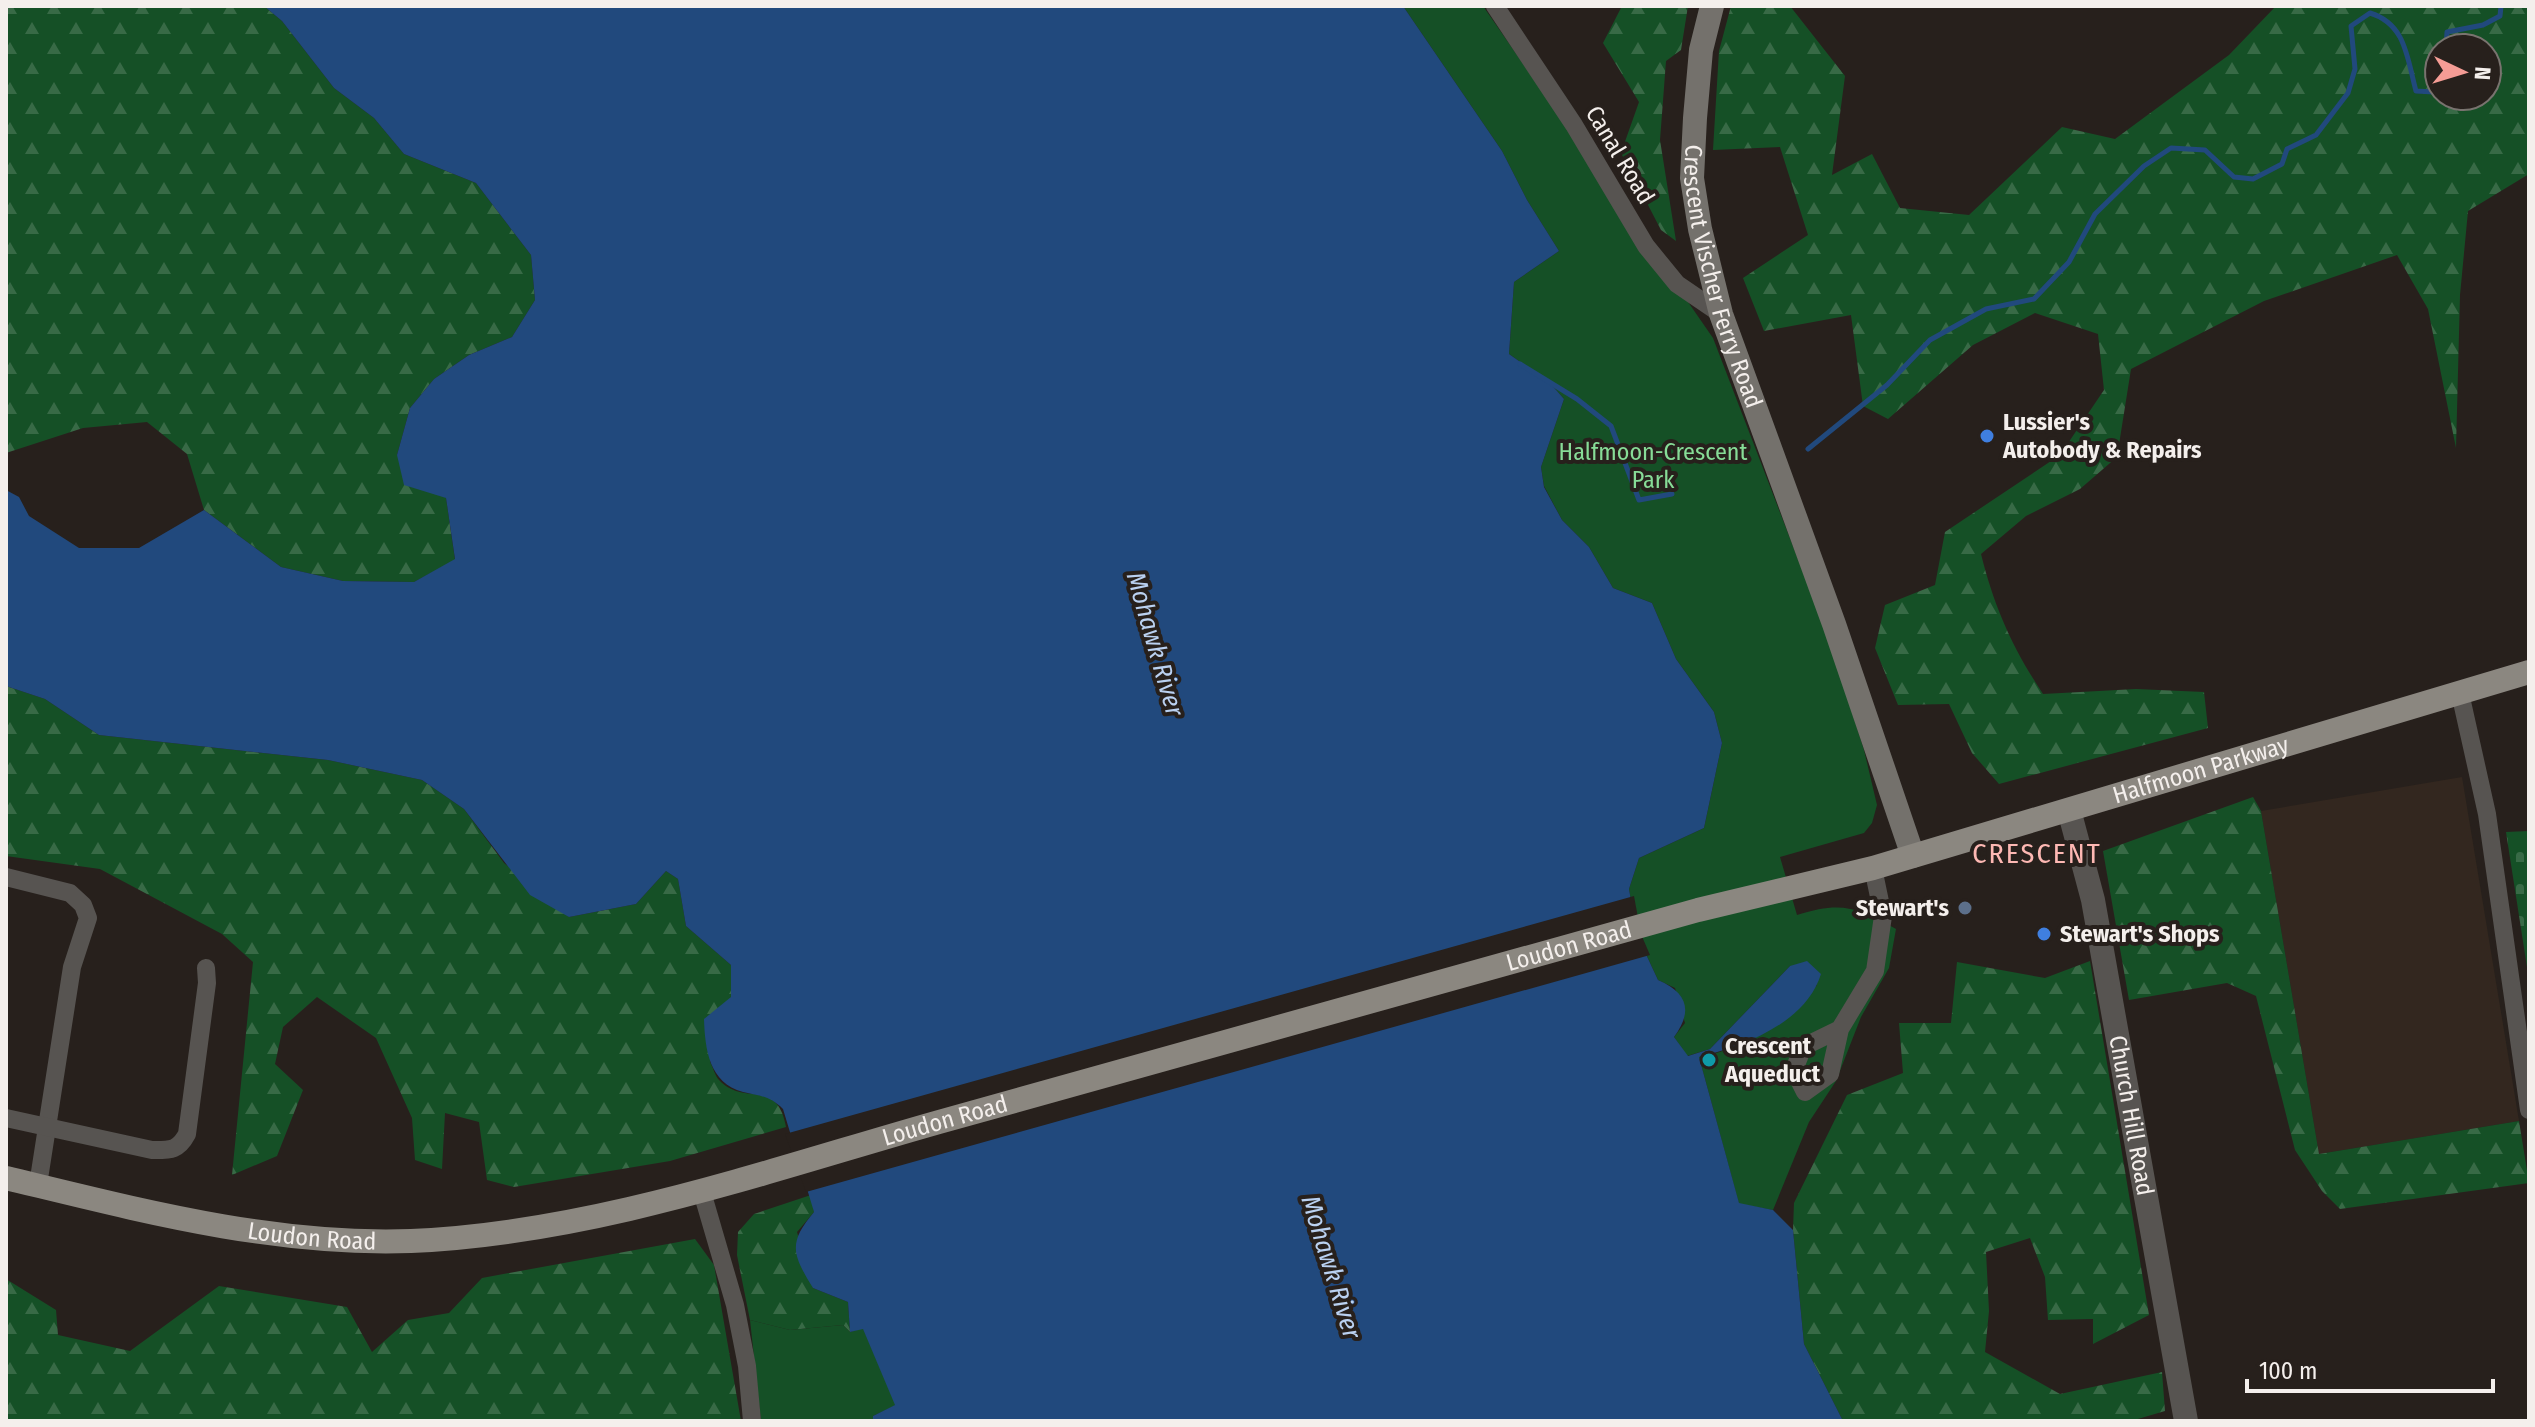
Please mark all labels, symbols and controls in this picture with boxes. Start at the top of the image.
north arrow [2423,32,2503,112]
text: N [2469,66,2496,81]
street label: Canal Road [1580,101,1660,209]
street label: Crescent Vischer Ferry Road [1678,144,1768,412]
place label: Lussier's Autobody & Repairs [2002,408,2202,464]
marker: Lussier's Autobody & Repairs [1978,427,1996,445]
park label: Halfmoon-Crescent Park [1559,438,1748,494]
water label: Mohawk River [1120,568,1191,720]
street label: Halfmoon Parkway [2110,731,2292,810]
district label: CRESCENT [1972,837,2102,870]
place label: Stewart's [1856,894,1949,922]
marker: Stewart's [1956,899,1974,917]
street label: Loudon Road [1503,915,1635,977]
place label: Stewart's Shops [2060,920,2220,948]
marker: Stewart's Shops [2035,925,2053,943]
place label: Crescent Aqueduct [1724,1032,1821,1088]
street label: Church Hill Road [2103,1033,2159,1198]
marker: Crescent Aqueduct [1700,1051,1718,1069]
street label: Loudon Road [879,1090,1011,1152]
water label: Mohawk River [1295,1192,1368,1343]
street label: Loudon Road [246,1216,376,1255]
scale bar [2247,1343,2493,1393]
text: 100 m [2259,1357,2317,1385]

